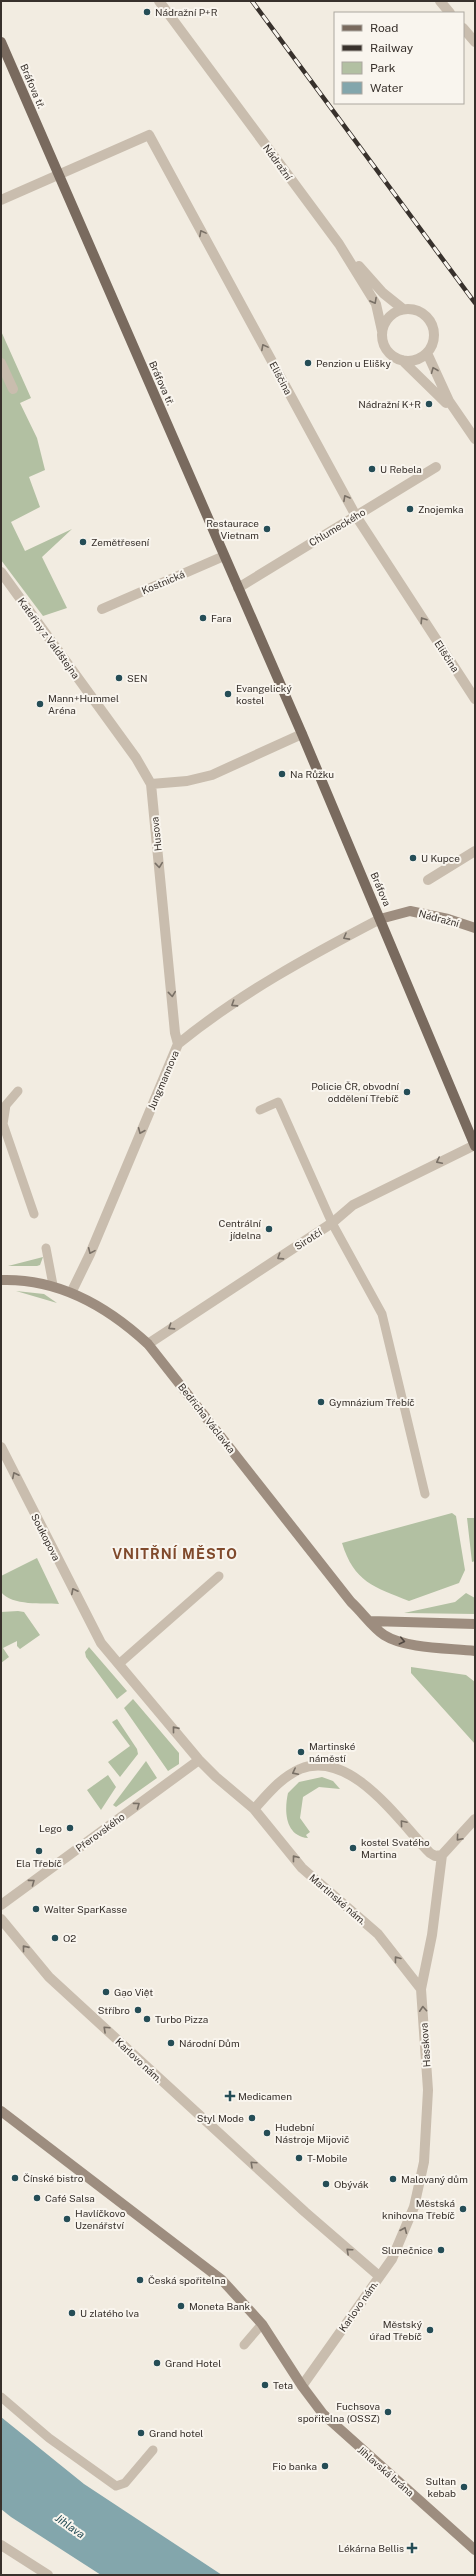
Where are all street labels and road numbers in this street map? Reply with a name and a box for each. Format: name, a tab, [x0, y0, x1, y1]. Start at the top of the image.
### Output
street label: Bráfova tř.	[18, 62, 48, 110]
street label: Nádražní	[261, 142, 295, 183]
street label: Bráfova tř.	[147, 359, 177, 407]
street label: Eliščina	[267, 359, 295, 397]
street label: Chlumeckého	[307, 505, 368, 549]
street label: Kostnická	[140, 568, 186, 596]
street label: Kateřiny z Valdštejna	[16, 595, 82, 681]
street label: Eliščina	[432, 638, 462, 674]
street label: Husova	[148, 816, 164, 852]
street label: Bráfova	[368, 870, 394, 908]
street label: Nádražní	[417, 907, 461, 929]
street label: Jungmannova	[145, 1048, 181, 1112]
street label: Sirotčí	[292, 1225, 324, 1252]
street label: Bedřicha Václavka	[176, 1381, 238, 1455]
street label: Soukopova	[29, 1511, 63, 1563]
street label: Přerovského	[73, 1810, 127, 1854]
street label: Martinské nám.	[307, 1871, 369, 1927]
street label: Hasskova	[417, 2022, 433, 2068]
street label: Karlovo nám.	[113, 2035, 165, 2085]
street label: Karlovo nám.	[336, 2278, 380, 2334]
street label: Jihlavská brána	[355, 2443, 417, 2499]

